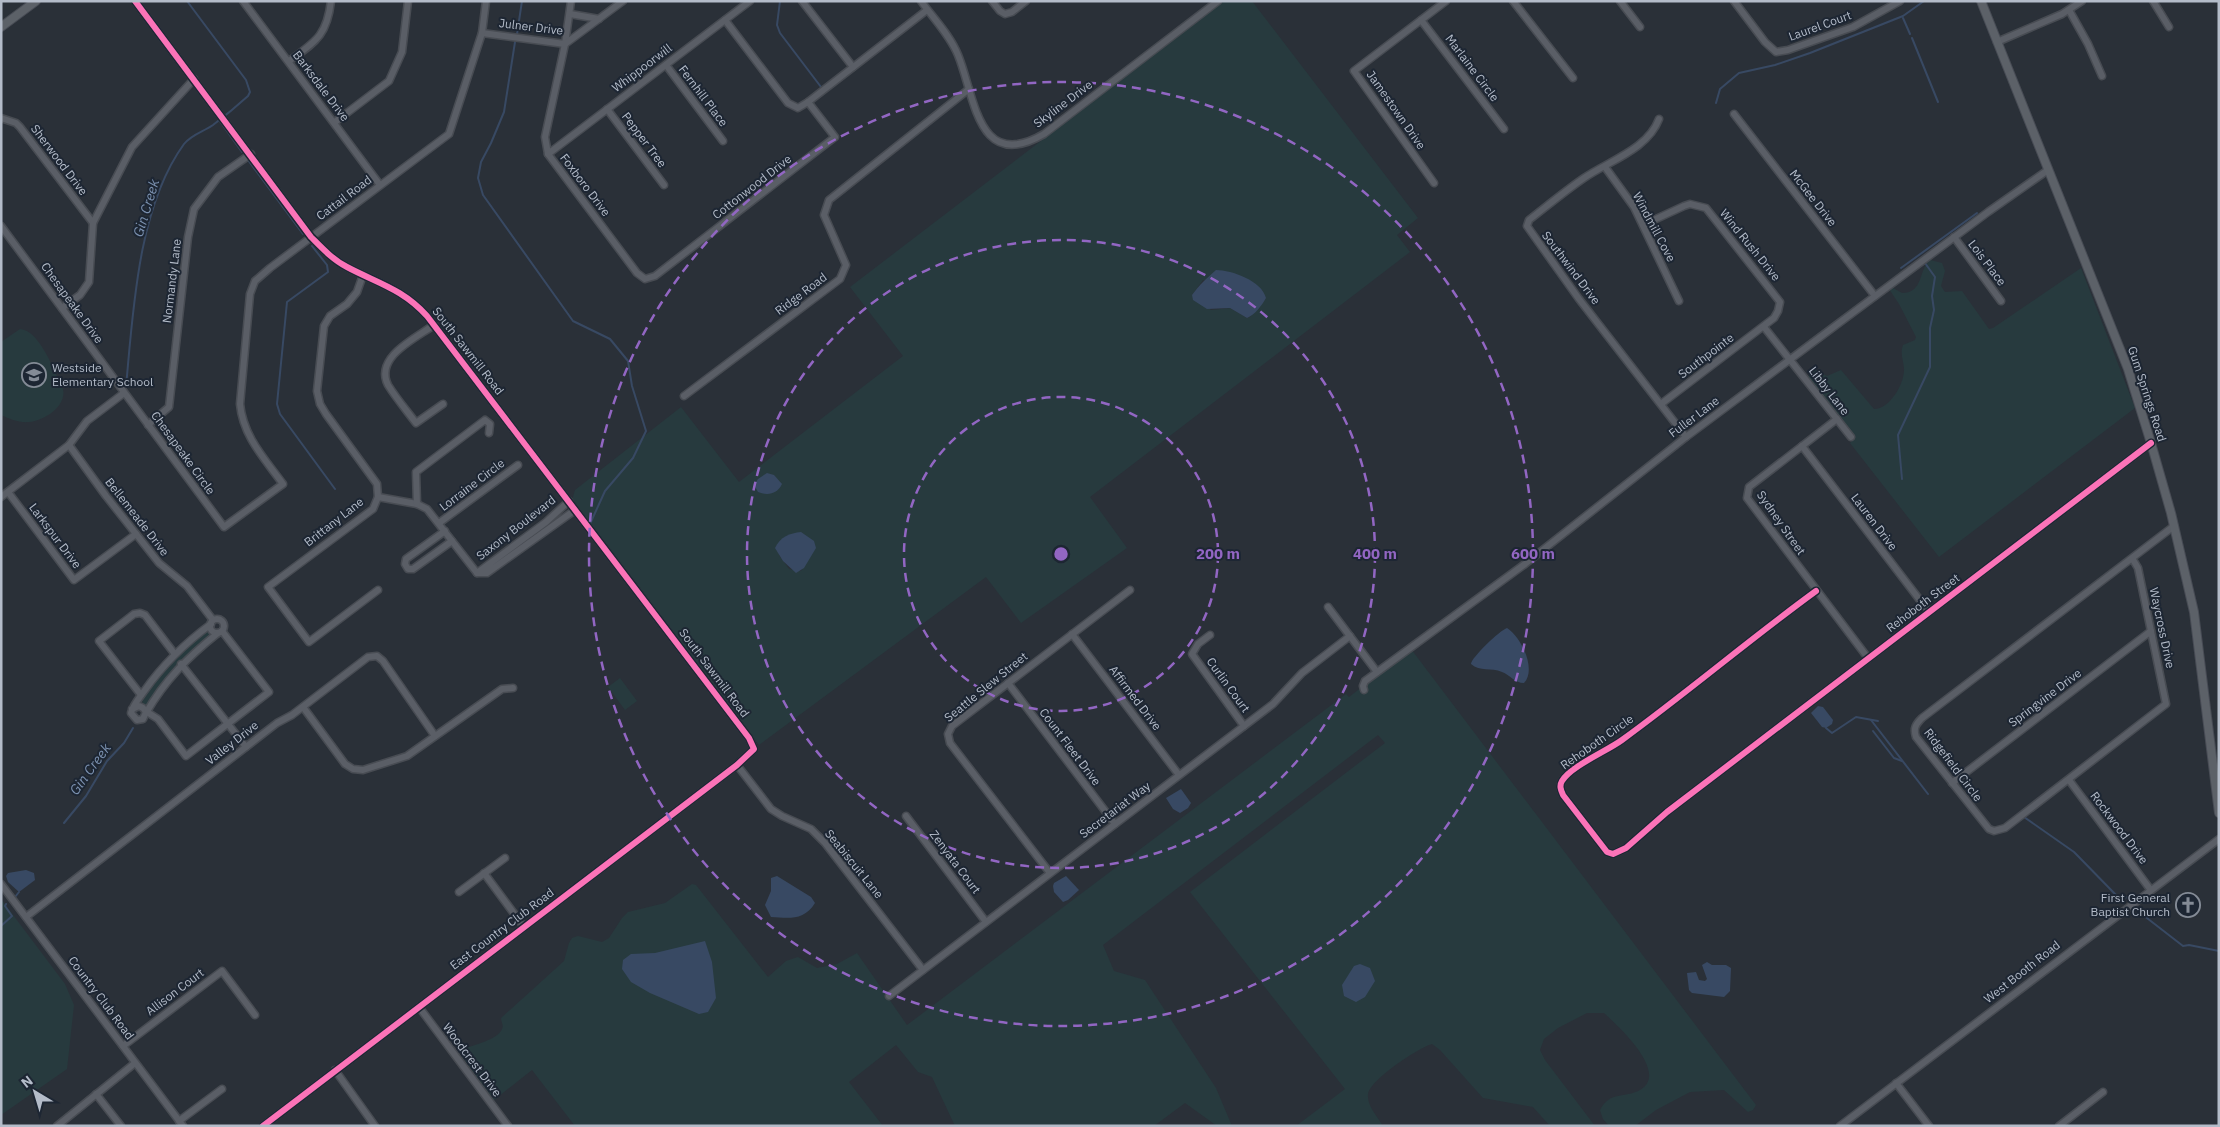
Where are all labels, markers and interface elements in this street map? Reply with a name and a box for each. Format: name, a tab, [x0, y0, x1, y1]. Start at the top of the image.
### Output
street label: Laurel Court	[1786, 7, 1853, 44]
street label: Julner Drive	[498, 15, 564, 38]
street label: Marlaine Circle	[1442, 31, 1503, 105]
street label: Whippoorwill	[609, 40, 675, 95]
street label: Barksdale Drive	[290, 47, 353, 124]
street label: Fernhill Place	[675, 62, 732, 130]
street label: Jamestown Drive	[1364, 67, 1429, 152]
street label: Skyline Drive	[1030, 76, 1095, 131]
street label: Pepper Tree	[619, 109, 670, 171]
street label: Sherwood Drive	[28, 121, 91, 199]
street label: Foxboro Drive	[557, 150, 614, 219]
street label: Cottonwood Drive	[709, 151, 795, 222]
street label: McGee Drive	[1787, 166, 1840, 229]
street label: Cattail Road	[313, 172, 374, 223]
water label: Gin Creek	[129, 176, 163, 239]
street label: Windmill Cove	[1630, 189, 1679, 265]
street label: Wind Rush Drive	[1717, 206, 1784, 284]
street label: Southwind Drive	[1539, 228, 1604, 308]
street label: Normandy Lane	[159, 237, 184, 324]
street label: Lois Place	[1965, 237, 2010, 289]
street label: Chesapeake Drive	[38, 259, 107, 346]
street label: Ridge Road	[772, 269, 830, 318]
street label: South Sawmill Road	[429, 304, 507, 398]
street label: Southpointe	[1675, 330, 1737, 381]
street label: Gum Springs Road	[2125, 344, 2170, 443]
place label: Westside Elementary School	[52, 360, 153, 389]
school or university icon: Westside Elementary School	[21, 362, 47, 388]
street label: Libby Lane	[1806, 363, 1853, 418]
street label: Fuller Lane	[1665, 393, 1722, 440]
street label: Chesapeake Circle	[148, 408, 219, 498]
street label: Lorraine Circle	[436, 455, 508, 514]
street label: Bellemeade Drive	[102, 475, 173, 559]
street label: Sydney Street	[1754, 488, 1809, 558]
street label: Lauren Drive	[1848, 490, 1901, 554]
street label: Saxony Boulevard	[473, 492, 558, 563]
street label: Brittany Lane	[301, 493, 367, 549]
street label: Larkspur Drive	[26, 500, 85, 572]
text: 200 m	[1196, 544, 1240, 563]
text: 400 m	[1353, 544, 1397, 563]
text: 600 m	[1511, 544, 1555, 563]
centre of rings	[1052, 545, 1070, 563]
street label: Rehoboth Street	[1883, 570, 1962, 635]
street label: Waycross Drive	[2147, 586, 2178, 670]
street label: South Sawmill Road	[676, 625, 753, 720]
street label: Seattle Slew Street	[941, 648, 1030, 725]
street label: Curlin Court	[1203, 654, 1253, 715]
street label: Affirmed Drive	[1106, 662, 1165, 733]
street label: Springvine Drive	[2005, 665, 2084, 730]
street label: Count Fleet Drive	[1036, 705, 1105, 789]
street label: Rehoboth Circle	[1557, 711, 1637, 772]
street label: Valley Drive	[202, 717, 261, 768]
street label: Ridgefield Circle	[1921, 725, 1986, 805]
water label: Gin Creek	[65, 739, 115, 798]
street label: Secretariat Way	[1076, 778, 1153, 841]
street label: Rockwood Drive	[2087, 789, 2152, 867]
street label: Seabiscuit Lane	[822, 826, 887, 902]
street label: Zenyata Court	[927, 827, 984, 896]
street label: East Country Club Road	[447, 885, 557, 973]
place label: First General Baptist Church	[2091, 890, 2170, 919]
church icon: First General Baptist Church	[2175, 892, 2201, 918]
street label: West Booth Road	[1981, 937, 2063, 1006]
street label: Country Club Road	[65, 953, 138, 1042]
street label: Allison Court	[143, 965, 207, 1018]
street label: Woodcrest Drive	[440, 1020, 505, 1100]
north arrow	[10, 1067, 60, 1117]
text: N	[17, 1072, 37, 1092]

